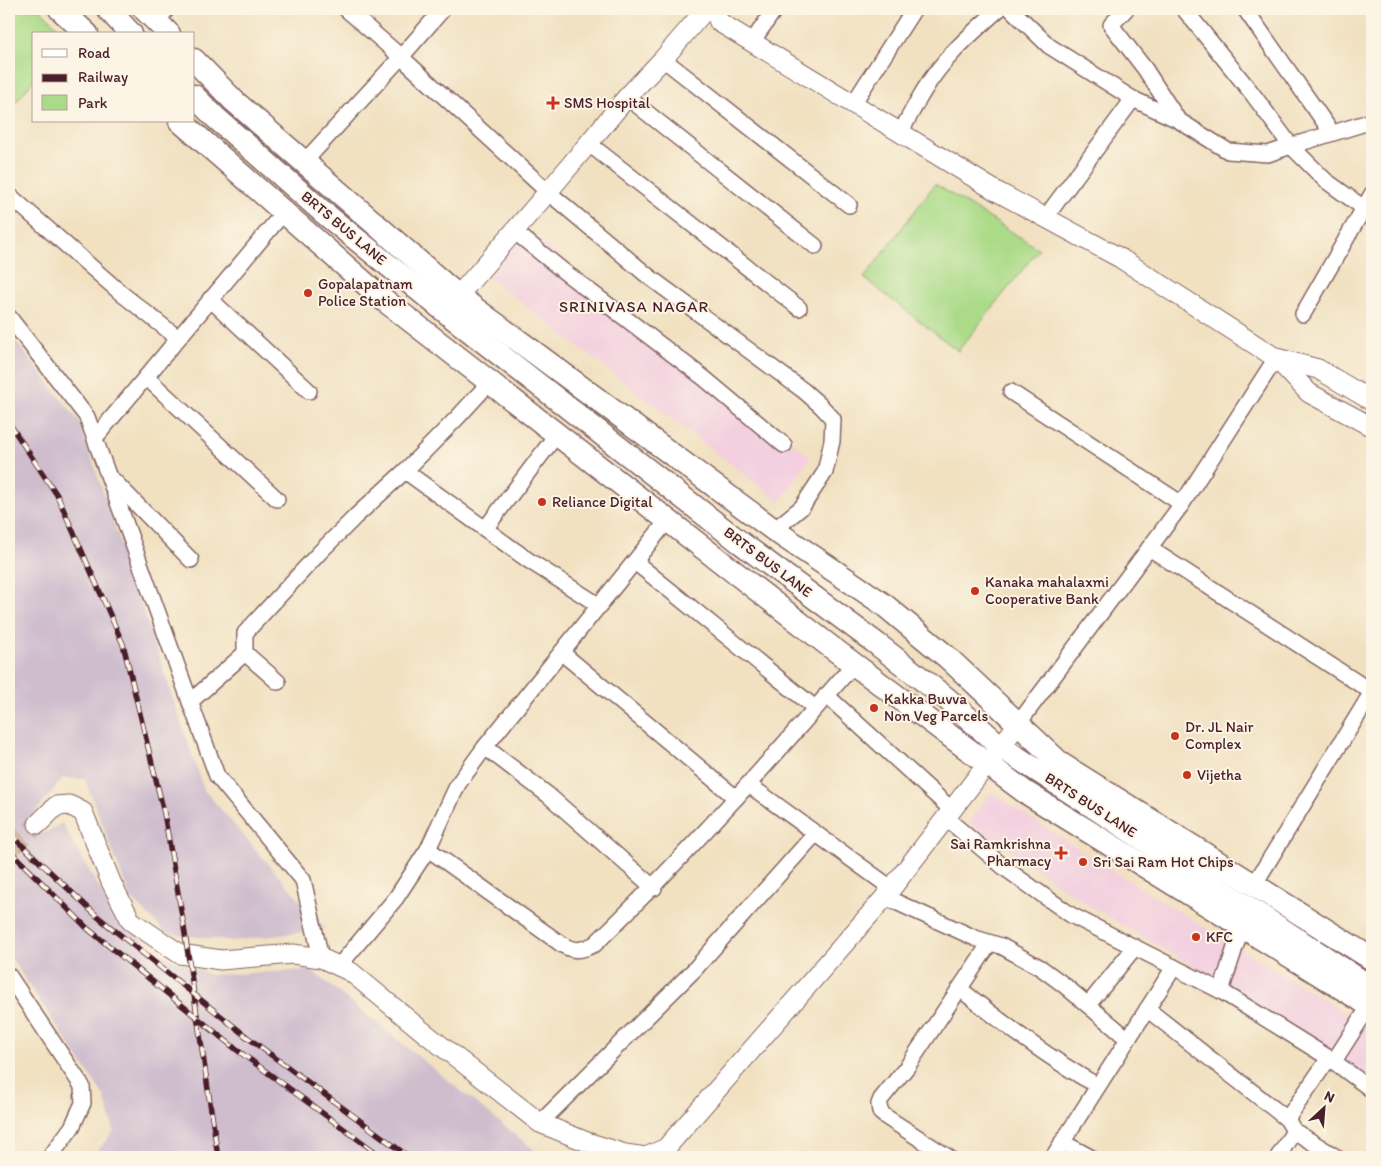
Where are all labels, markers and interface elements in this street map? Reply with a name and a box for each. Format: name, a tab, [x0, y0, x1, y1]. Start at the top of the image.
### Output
legend	[32, 32, 195, 122]
text: Road	[78, 44, 111, 62]
text: Railway	[78, 68, 128, 86]
text: Park	[78, 94, 108, 112]
place label: SMS Hospital	[564, 94, 651, 112]
marker: SMS Hospital	[546, 96, 560, 110]
street label: BRTS BUS LANE	[298, 187, 390, 269]
place label: Gopalapatnam Police Station	[318, 275, 413, 310]
marker: Gopalapatnam Police Station	[302, 287, 314, 299]
district label: SRINIVASA NAGAR	[559, 297, 709, 316]
place label: Reliance Digital	[552, 493, 653, 511]
marker: Reliance Digital	[536, 496, 548, 508]
street label: BRTS BUS LANE	[720, 523, 816, 601]
place label: Kanaka mahalaxmi Cooperative Bank	[985, 573, 1109, 608]
marker: Kanaka mahalaxmi Cooperative Bank	[969, 585, 981, 597]
place label: Kakka Buvva Non Veg Parcels	[884, 690, 989, 725]
marker: Kakka Buvva Non Veg Parcels	[868, 702, 880, 714]
place label: Dr. JL Nair Complex	[1185, 718, 1254, 753]
marker: Dr. JL Nair Complex	[1169, 730, 1181, 742]
place label: Vijetha	[1197, 766, 1242, 784]
street label: BRTS BUS LANE	[1042, 769, 1140, 841]
marker: Vijetha	[1181, 769, 1193, 781]
place label: Sai Ramkrishna Pharmacy	[950, 835, 1052, 870]
marker: Sai Ramkrishna Pharmacy	[1055, 847, 1067, 859]
place label: Sri Sai Ram Hot Chips	[1093, 853, 1234, 871]
marker: Sri Sai Ram Hot Chips	[1077, 856, 1089, 868]
place label: KFC	[1206, 928, 1233, 946]
marker: KFC	[1190, 931, 1202, 943]
north arrow	[1298, 1084, 1348, 1134]
text: N	[1322, 1087, 1337, 1106]

